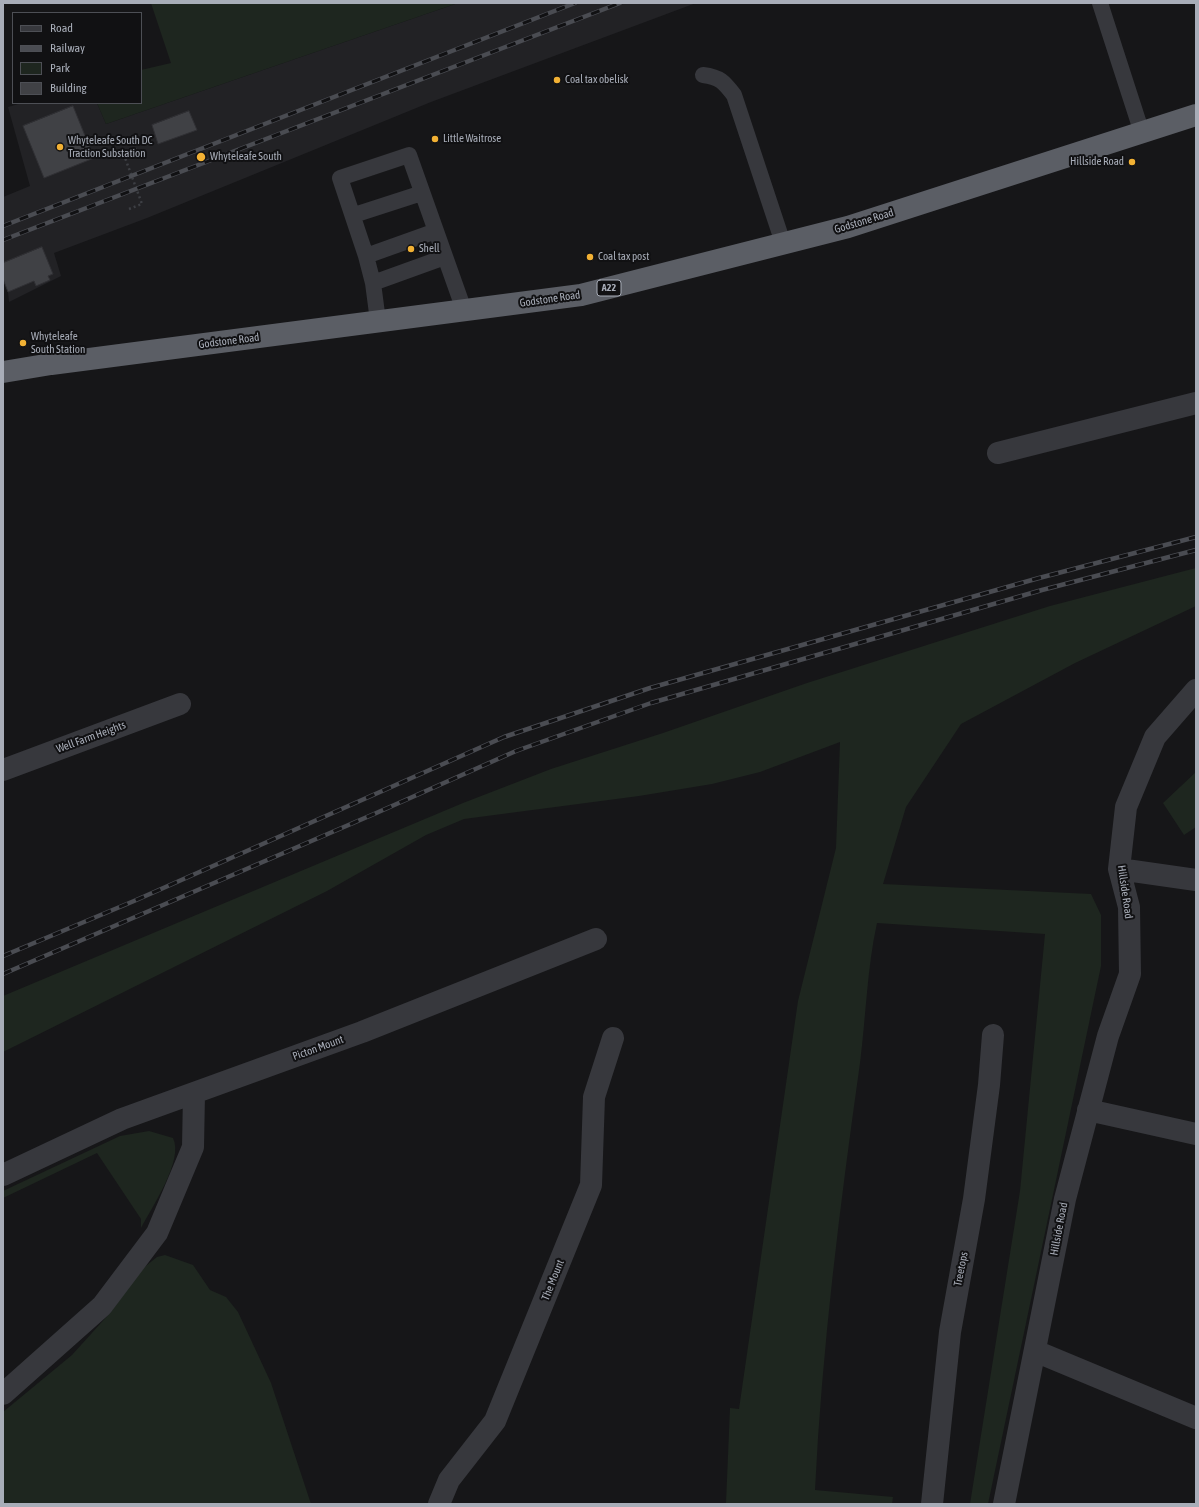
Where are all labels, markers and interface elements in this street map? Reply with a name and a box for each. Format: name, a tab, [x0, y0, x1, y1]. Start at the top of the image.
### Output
legend	[12, 12, 142, 104]
text: Road	[50, 21, 73, 35]
text: Railway	[50, 41, 85, 55]
text: Park	[50, 61, 70, 75]
place label: Coal tax obelisk	[565, 73, 628, 87]
marker: Coal tax obelisk	[552, 75, 562, 85]
text: Building	[50, 81, 87, 95]
place label: Little Waitrose	[443, 132, 501, 146]
place label: Whyteleafe South DC Traction Substation	[68, 134, 153, 160]
marker: Little Waitrose	[430, 134, 440, 144]
marker: Whyteleafe South DC Traction Substation	[55, 142, 65, 152]
place label: Whyteleafe South	[210, 150, 282, 164]
marker: Whyteleafe South	[195, 151, 207, 163]
place label: Hillside Road	[1070, 155, 1124, 169]
marker: Hillside Road	[1127, 157, 1137, 167]
street label: Godstone Road	[833, 206, 895, 236]
place label: Shell	[419, 242, 440, 256]
marker: Shell	[406, 244, 416, 254]
place label: Coal tax post	[598, 250, 649, 264]
marker: Coal tax post	[585, 252, 595, 262]
road number: A22	[597, 280, 621, 296]
street label: Godstone Road	[519, 288, 581, 310]
place label: Whyteleafe South Station	[31, 330, 85, 356]
street label: Godstone Road	[198, 331, 260, 351]
marker: Whyteleafe South Station	[18, 338, 28, 348]
street label: Well Farm Heights	[54, 718, 128, 756]
street label: Hillside Road	[1115, 864, 1135, 920]
street label: Picton Mount	[291, 1033, 345, 1063]
street label: Hillside Road	[1047, 1201, 1071, 1257]
street label: Treetops	[951, 1251, 971, 1287]
street label: The Mount	[539, 1258, 567, 1302]

